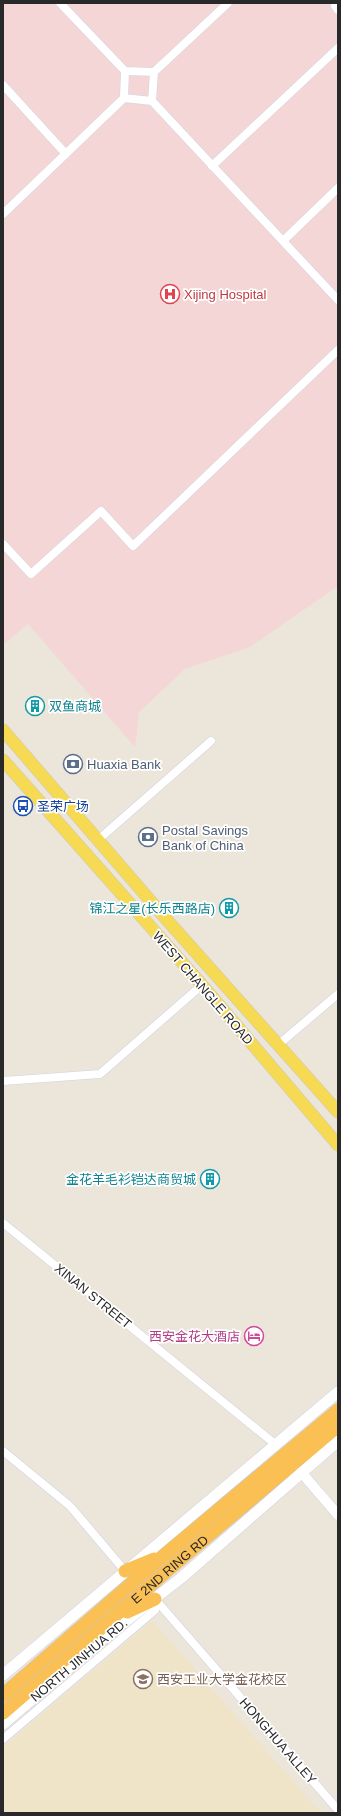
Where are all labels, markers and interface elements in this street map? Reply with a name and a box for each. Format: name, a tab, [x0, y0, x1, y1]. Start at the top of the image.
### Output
hospital icon: Xijing Hospital	[159, 283, 181, 305]
place label: Xijing Hospital	[184, 287, 266, 302]
building icon: 双鱼商城	[24, 695, 46, 717]
place label: 双鱼商城	[49, 699, 101, 714]
bank icon: Huaxia Bank	[62, 753, 84, 775]
place label: Huaxia Bank	[87, 757, 161, 772]
bus stop icon: 圣荣广场	[12, 795, 34, 817]
place label: 圣荣广场	[37, 799, 89, 814]
place label: Postal Savings Bank of China	[162, 823, 248, 853]
bank icon: Postal Savings Bank of China	[137, 826, 159, 848]
building icon: 锦江之星(长乐西路店)	[218, 897, 240, 919]
place label: 锦江之星(长乐西路店)	[89, 901, 215, 916]
street label: WEST CHANGLE ROAD	[150, 928, 256, 1048]
building icon: 金花羊毛衫铠达商贸城	[199, 1168, 221, 1190]
place label: 金花羊毛衫铠达商贸城	[66, 1172, 196, 1187]
street label: XINAN STREET	[52, 1260, 135, 1332]
hotel icon: 西安金花大酒店	[243, 1325, 265, 1347]
place label: 西安金花大酒店	[149, 1329, 240, 1344]
street label: E 2ND RING RD	[128, 1532, 211, 1606]
street label: NORTH JINHUA RD.	[28, 1615, 130, 1705]
school or university icon: 西安工业大学金花校区	[132, 1668, 154, 1690]
place label: 西安工业大学金花校区	[157, 1672, 287, 1687]
street label: HONGHUA ALLEY	[237, 1695, 320, 1787]

